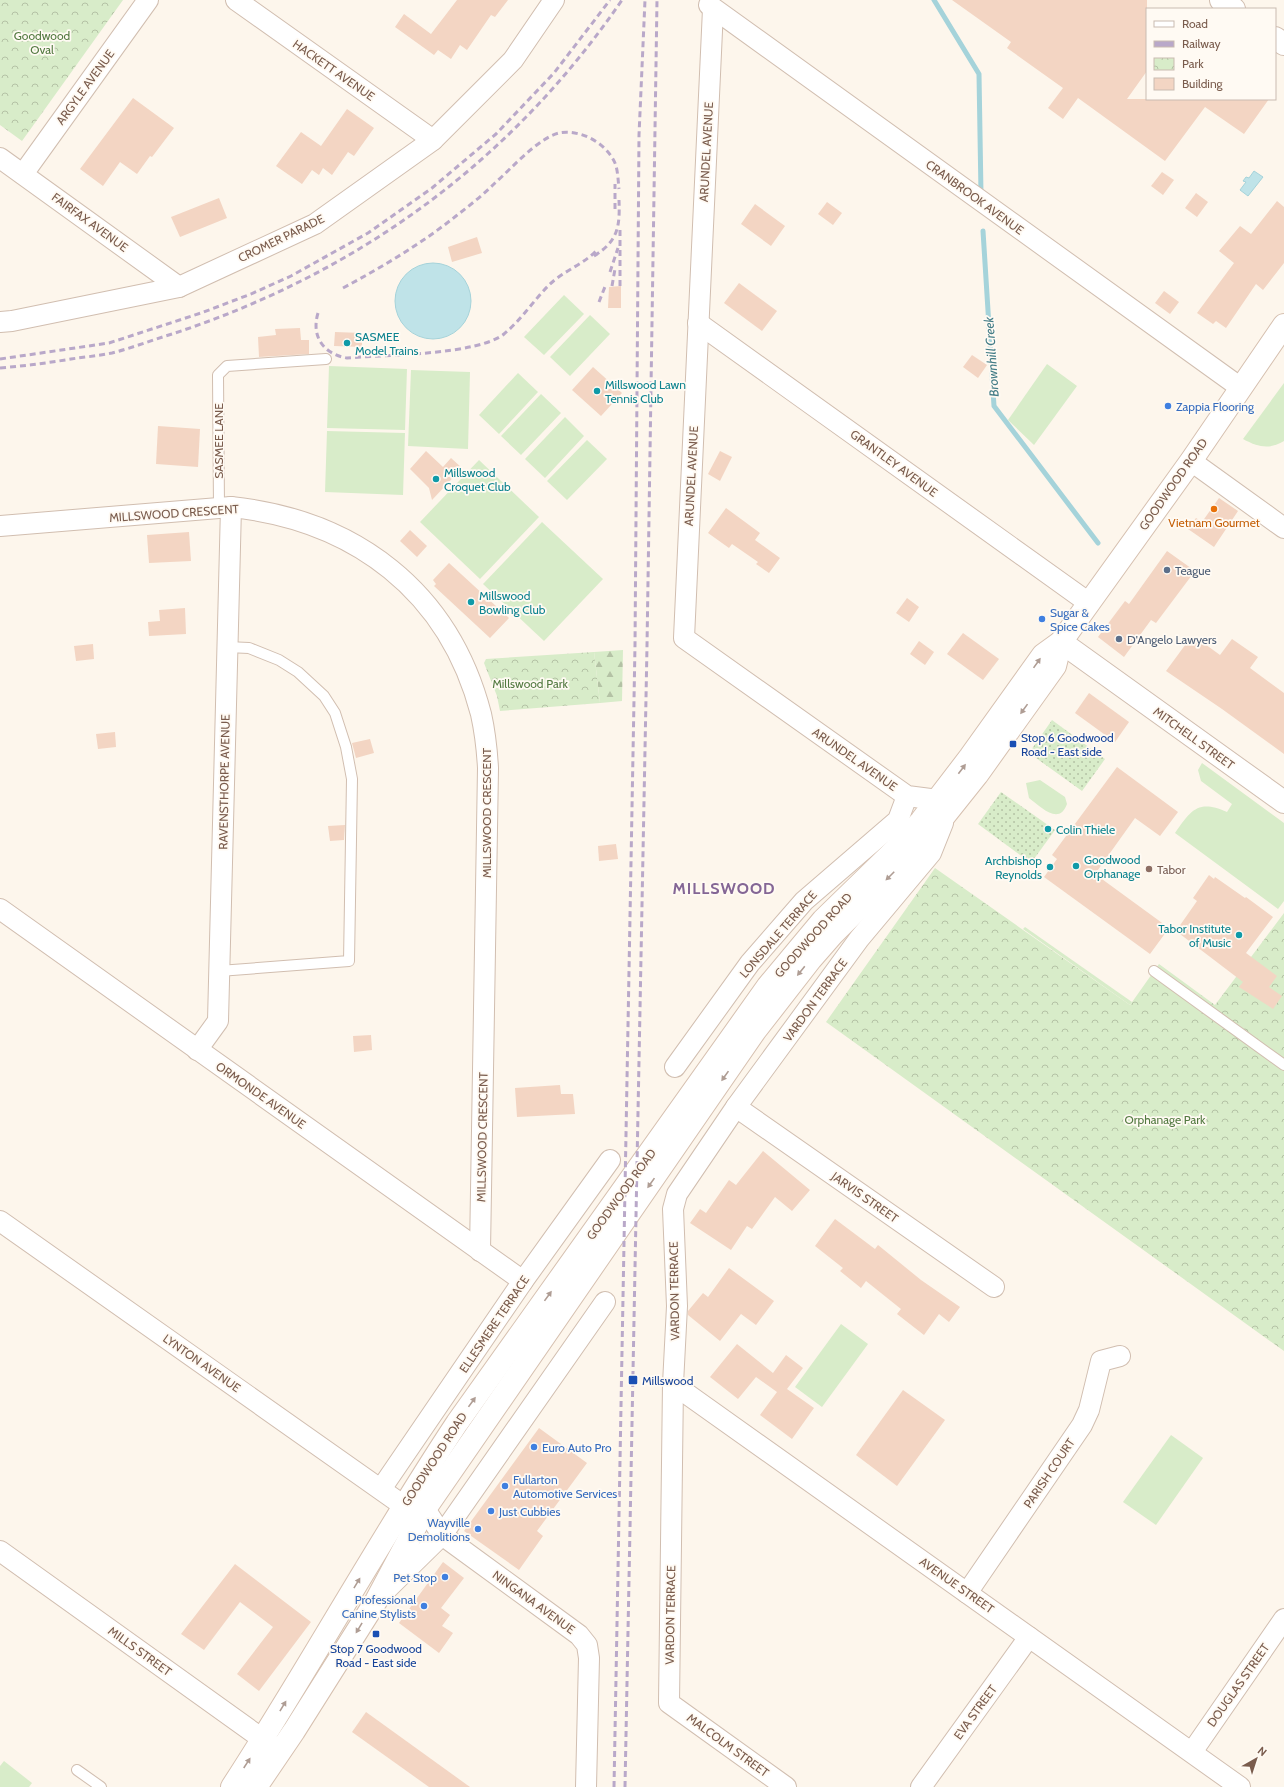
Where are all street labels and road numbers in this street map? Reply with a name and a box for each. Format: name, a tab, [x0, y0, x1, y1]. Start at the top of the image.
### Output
street label: HACKETT AVENUE	[290, 36, 378, 104]
street label: ARGYLE AVENUE	[53, 46, 118, 128]
street label: ARUNDEL AVENUE	[696, 101, 716, 203]
street label: CRANBROOK AVENUE	[923, 156, 1027, 238]
street label: FAIRFAX AVENUE	[49, 189, 131, 255]
street label: CROMER PARADE	[236, 211, 327, 265]
street label: SASMEE LANE	[211, 403, 226, 479]
street label: ARUNDEL AVENUE	[681, 425, 701, 527]
street label: GRANTLEY AVENUE	[847, 426, 941, 500]
street label: GOODWOOD ROAD	[1136, 435, 1211, 533]
street label: MILLSWOOD CRESCENT	[109, 501, 240, 525]
street label: MITCHELL STREET	[1151, 704, 1238, 773]
street label: RAVENSTHORPE AVENUE	[215, 714, 233, 850]
street label: ARUNDEL AVENUE	[810, 724, 901, 794]
street label: MILLSWOOD CRESCENT	[479, 747, 494, 878]
street label: LONSDALE TERRACE	[736, 887, 820, 981]
street label: GOODWOOD ROAD	[771, 889, 855, 980]
street label: VARDON TERRACE	[780, 955, 850, 1045]
street label: ORMONDE AVENUE	[213, 1058, 309, 1132]
street label: MILLSWOOD CRESCENT	[473, 1071, 491, 1202]
street label: GOODWOOD ROAD	[583, 1145, 659, 1242]
street label: JARVIS STREET	[828, 1168, 902, 1226]
street label: VARDON TERRACE	[666, 1241, 682, 1341]
street label: ELLESMERE TERRACE	[456, 1272, 532, 1375]
street label: LYNTON AVENUE	[160, 1331, 244, 1395]
street label: GOODWOOD ROAD	[398, 1409, 470, 1509]
street label: PARISH COURT	[1020, 1435, 1078, 1511]
street label: AVENUE STREET	[917, 1554, 998, 1617]
street label: VARDON TERRACE	[662, 1565, 678, 1665]
street label: NINGANA AVENUE	[490, 1567, 579, 1637]
street label: MILLS STREET	[105, 1623, 175, 1679]
street label: DOUGLAS STREET	[1204, 1640, 1273, 1730]
street label: EVA STREET	[950, 1681, 1000, 1742]
street label: MALCOLM STREET	[684, 1710, 773, 1780]

